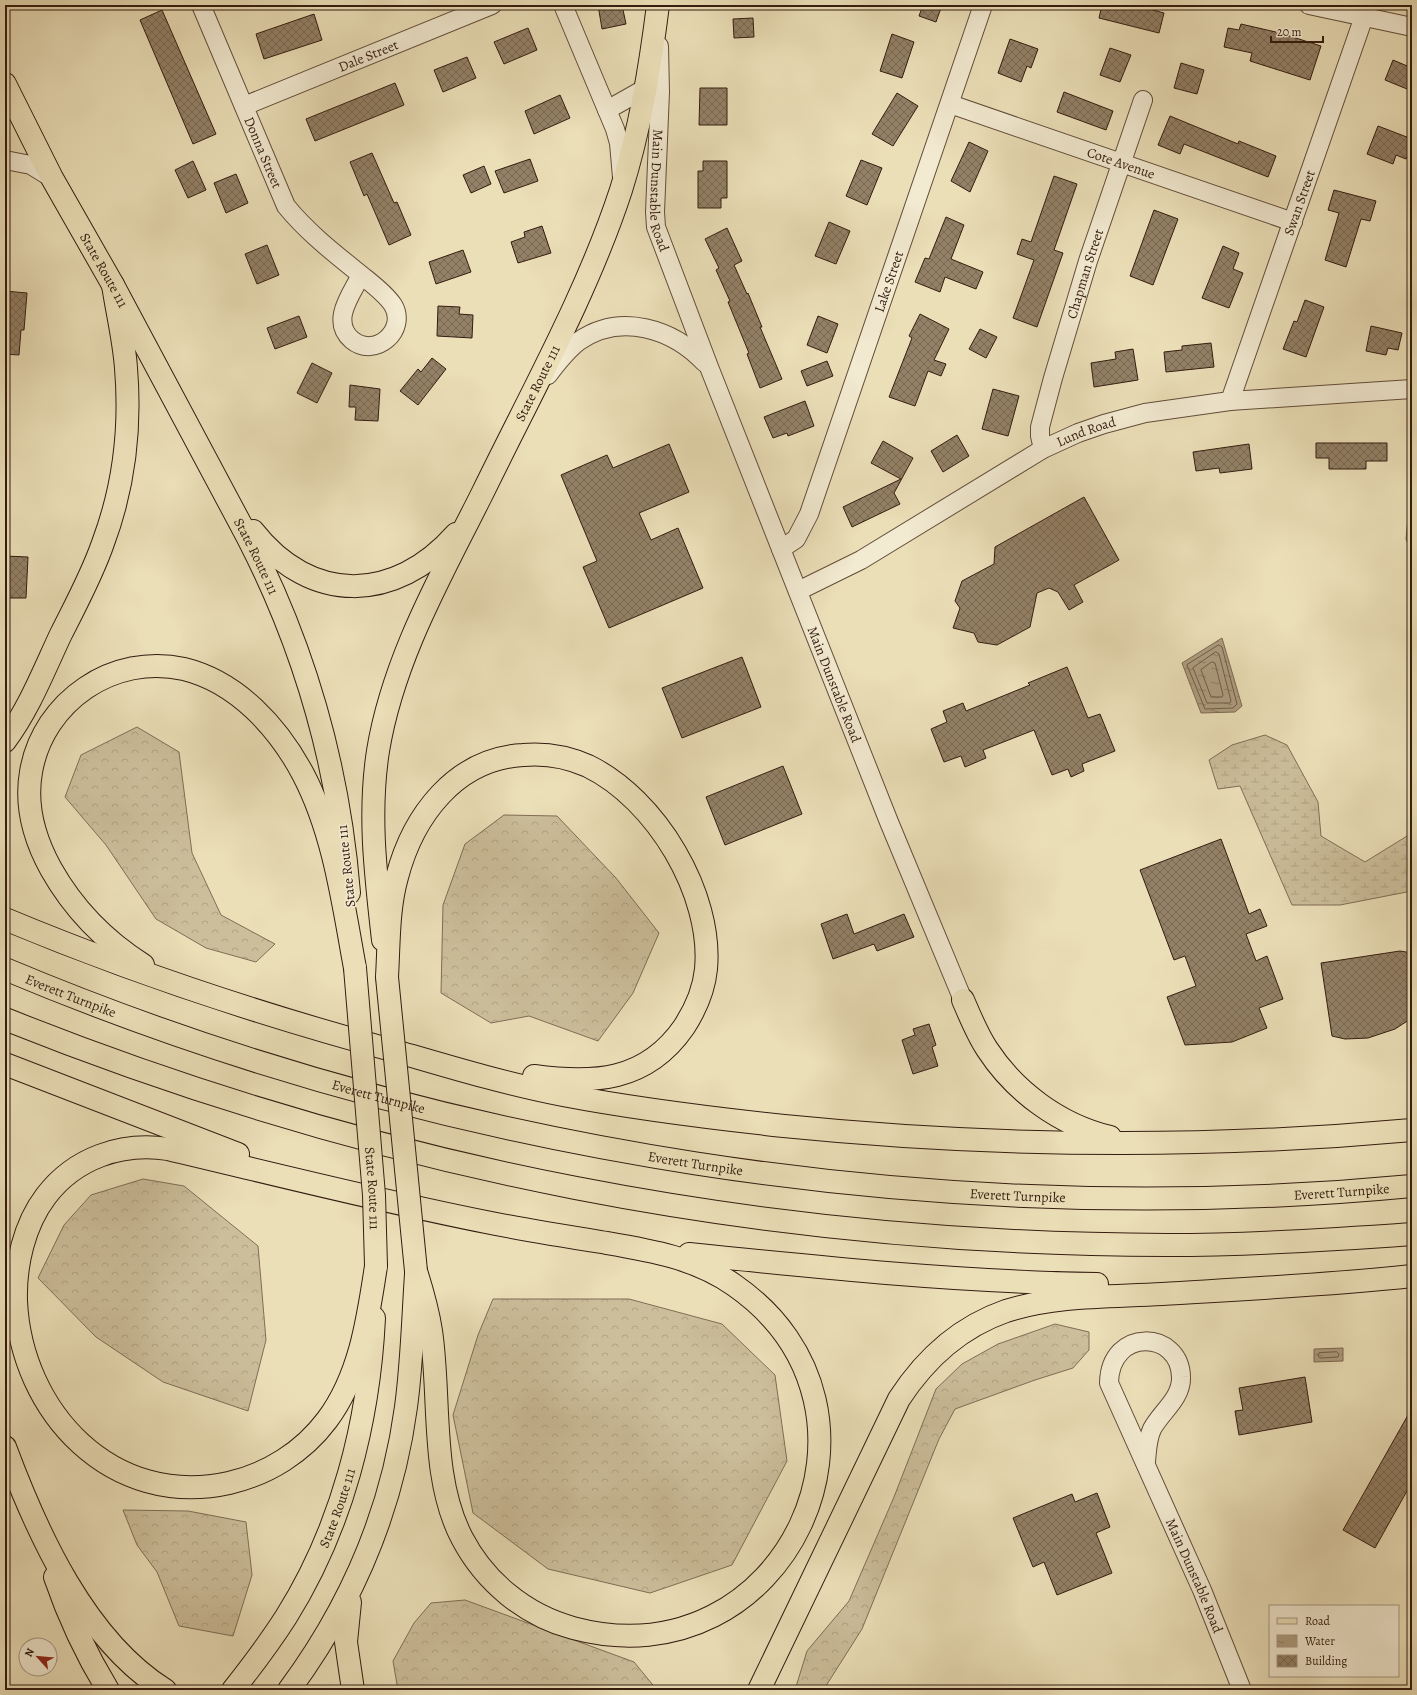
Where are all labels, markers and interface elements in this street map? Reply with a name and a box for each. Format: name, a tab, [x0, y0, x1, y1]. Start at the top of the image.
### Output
scale bar	[1271, 18, 1323, 44]
text: 20 m	[1277, 24, 1301, 40]
street label: Dale Street	[335, 35, 402, 77]
street label: Donna Street	[239, 114, 287, 192]
street label: Main Dunstable Road	[645, 129, 674, 255]
street label: Cote Avenue	[1084, 143, 1158, 184]
street label: Swan Street	[1279, 167, 1320, 238]
street label: Chapman Street	[1062, 226, 1108, 321]
street label: State Route 111	[75, 229, 132, 311]
street label: Lake Street	[870, 248, 908, 315]
street label: State Route 111	[511, 342, 565, 425]
street label: Lund Road	[1054, 412, 1118, 452]
street label: State Route 111	[229, 515, 283, 598]
street label: Main Dunstable Road	[803, 624, 866, 746]
street label: State Route 111	[333, 824, 360, 908]
street label: Everett Turnpike	[22, 970, 119, 1022]
street label: Everett Turnpike	[330, 1075, 427, 1118]
street label: State Route 111	[360, 1146, 384, 1230]
street label: Everett Turnpike	[646, 1147, 744, 1180]
street label: Everett Turnpike	[1293, 1179, 1390, 1205]
street label: Everett Turnpike	[969, 1184, 1066, 1207]
street label: State Route 111	[315, 1466, 360, 1551]
street label: Main Dunstable Road	[1161, 1515, 1227, 1636]
legend	[1269, 1605, 1399, 1677]
text: Road	[1305, 1613, 1331, 1629]
text: Water	[1304, 1633, 1335, 1649]
north arrow	[18, 1637, 58, 1677]
text: N	[21, 1646, 38, 1660]
text: Building	[1305, 1653, 1347, 1669]

